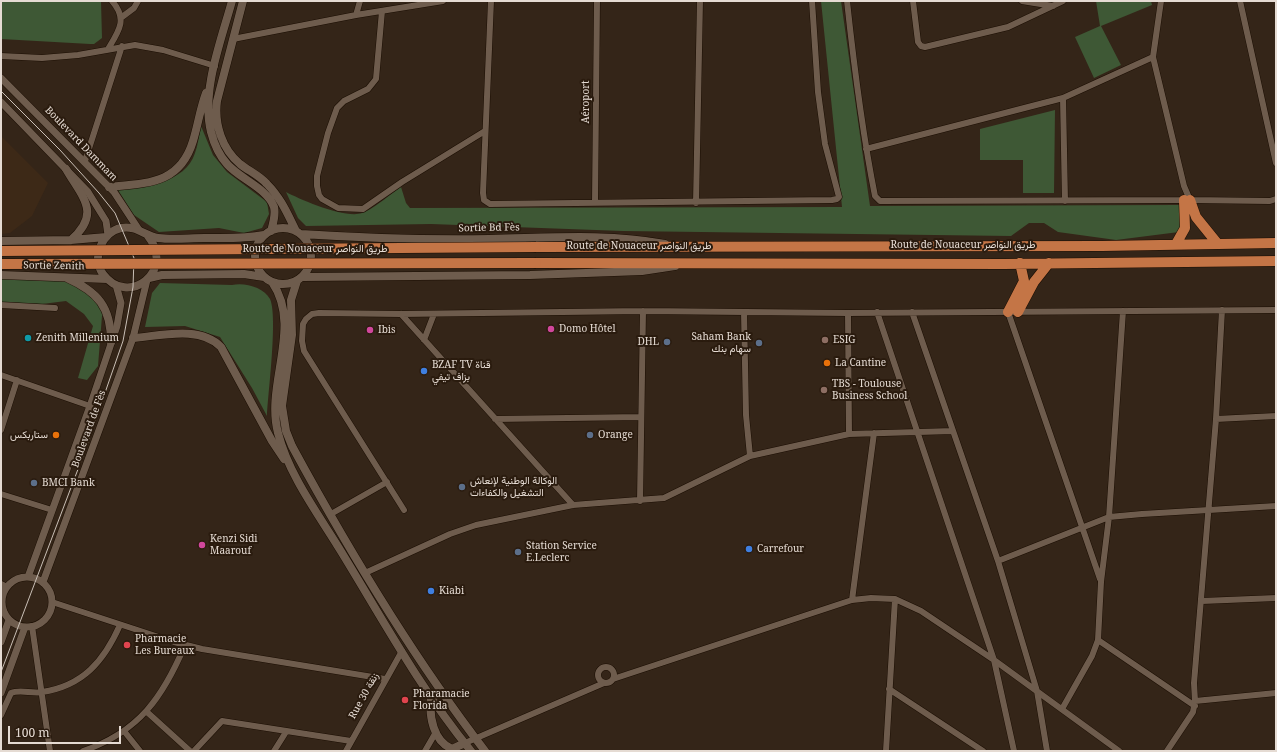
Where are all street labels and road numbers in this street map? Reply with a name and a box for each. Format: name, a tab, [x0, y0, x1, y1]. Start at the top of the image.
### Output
street label: Aéroport	[580, 81, 592, 123]
street label: Boulevard Dammam	[42, 104, 120, 184]
street label: Sortie Bd Fès	[458, 221, 520, 235]
street label: Route de Nouaceur طريق النواصر	[891, 239, 1035, 251]
street label: Route de Nouaceur طريق النواصر	[567, 240, 711, 252]
street label: Route de Nouaceur طريق النواصر	[243, 243, 387, 255]
street label: Sortie Zenith	[23, 259, 85, 273]
street label: Boulevard de Fès	[69, 389, 109, 469]
street label: Rue 30 زنقة	[347, 671, 381, 721]

